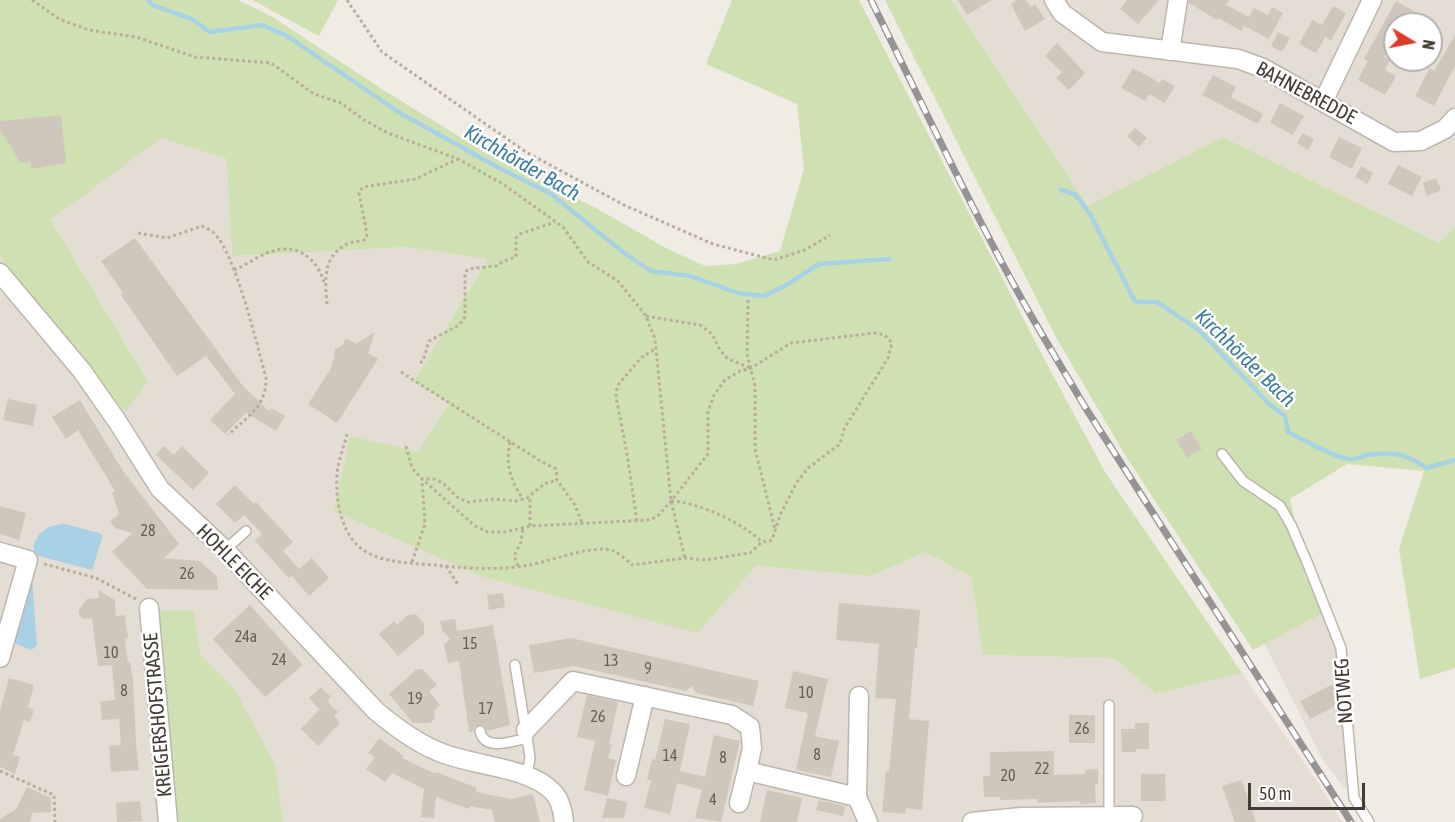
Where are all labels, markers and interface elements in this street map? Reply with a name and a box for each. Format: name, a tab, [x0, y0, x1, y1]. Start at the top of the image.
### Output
north arrow	[1383, 12, 1443, 72]
text: N	[1419, 39, 1438, 51]
street label: BAHNEBREDDE	[1252, 57, 1360, 129]
water label: Kirchhörder Bach	[460, 120, 584, 206]
water label: Kirchhörder Bach	[1190, 304, 1300, 412]
street label: HOHLE EICHE	[191, 519, 277, 605]
house number: 28	[140, 521, 156, 541]
house number: 26	[179, 564, 195, 584]
house number: 24a	[235, 627, 257, 647]
street label: KREIGERSHOFSTRASSE	[139, 632, 177, 798]
house number: 15	[462, 634, 478, 654]
house number: 10	[103, 643, 119, 663]
house number: 24	[271, 650, 287, 670]
house number: 13	[603, 651, 619, 671]
street label: NOTWEG	[1330, 658, 1358, 724]
house number: 9	[644, 659, 652, 679]
house number: 8	[120, 681, 128, 701]
house number: 10	[798, 683, 814, 703]
house number: 19	[407, 689, 423, 709]
house number: 17	[478, 699, 494, 719]
house number: 26	[590, 707, 606, 727]
house number: 26	[1074, 719, 1090, 739]
house number: 8	[813, 745, 821, 765]
house number: 14	[662, 746, 678, 766]
house number: 8	[719, 748, 727, 768]
house number: 22	[1034, 759, 1050, 779]
house number: 20	[1000, 766, 1016, 786]
scale bar	[1251, 771, 1368, 809]
text: 50 m	[1259, 783, 1291, 804]
house number: 4	[709, 790, 717, 810]

